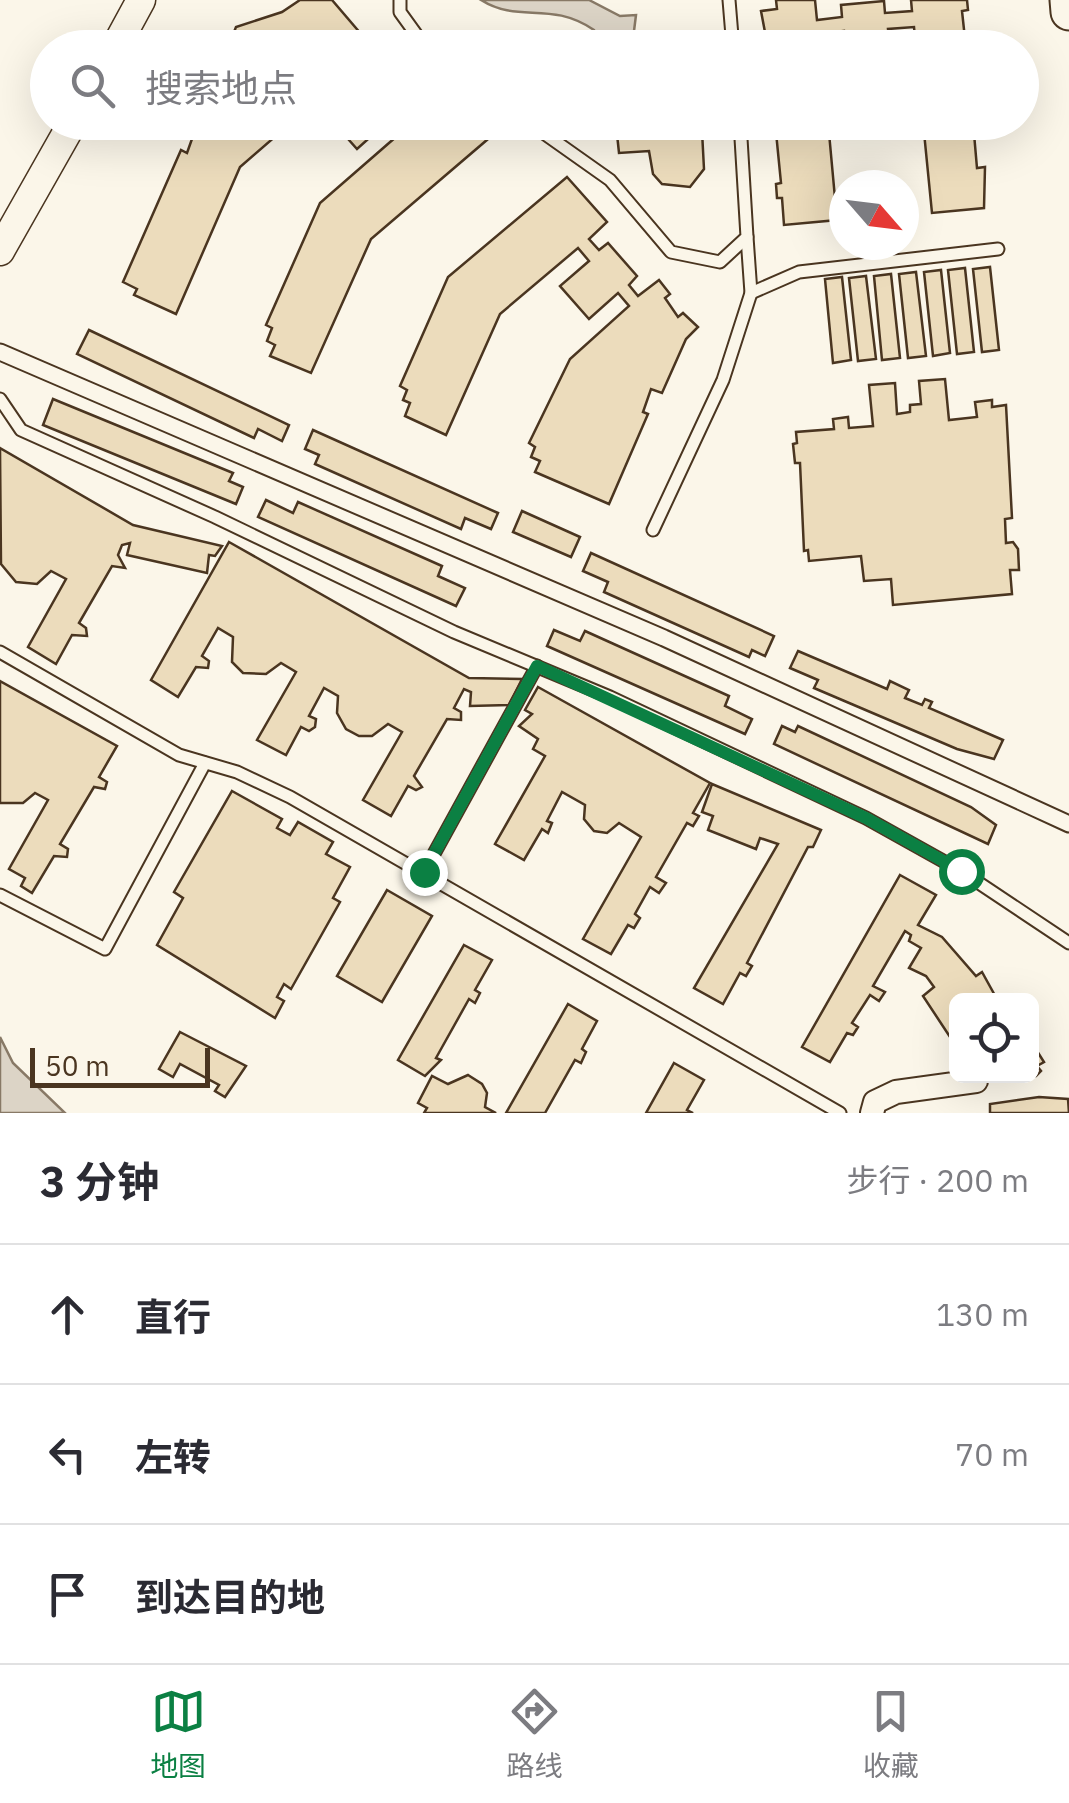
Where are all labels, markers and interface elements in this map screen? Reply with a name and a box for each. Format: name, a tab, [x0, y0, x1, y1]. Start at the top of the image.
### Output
search box	[30, 30, 1039, 140]
icon: search	[65, 58, 120, 113]
text: 搜索地点	[145, 63, 297, 112]
north arrow	[829, 170, 919, 260]
route start	[939, 849, 985, 895]
route end	[402, 850, 448, 896]
map controls	[949, 993, 1039, 1083]
button: locate	[949, 993, 1039, 1083]
scale bar	[30, 1043, 210, 1088]
text: 50 m	[45, 1047, 110, 1084]
text: 3 分钟	[40, 1154, 159, 1209]
text: 步行 · 200 m	[846, 1159, 1029, 1201]
icon: ahead	[40, 1287, 95, 1342]
text: 直行	[135, 1292, 211, 1341]
text: 130 m	[936, 1293, 1029, 1335]
icon: left	[40, 1427, 95, 1482]
text: 左转	[135, 1432, 211, 1481]
text: 70 m	[955, 1433, 1029, 1475]
icon: arrive	[40, 1567, 95, 1622]
text: 到达目的地	[135, 1572, 325, 1621]
tab: 地图	[150, 1684, 206, 1784]
tab: 路线	[506, 1684, 563, 1784]
tab: 收藏	[863, 1684, 919, 1784]

